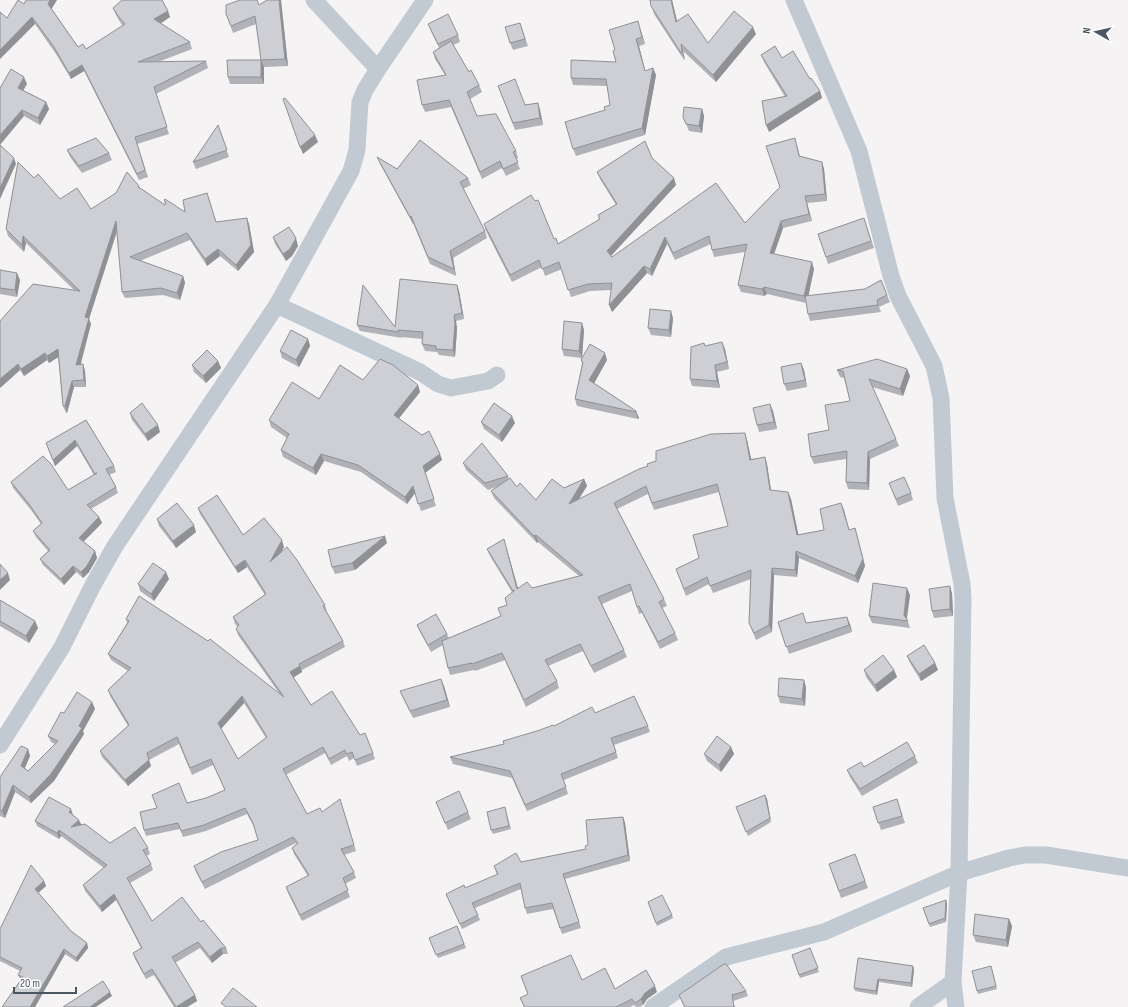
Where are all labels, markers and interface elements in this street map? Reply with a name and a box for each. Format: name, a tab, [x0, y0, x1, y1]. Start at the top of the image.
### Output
north arrow	[1076, 12, 1116, 52]
text: N	[1080, 27, 1093, 34]
scale bar	[14, 969, 76, 995]
text: 20 m	[20, 976, 40, 991]

